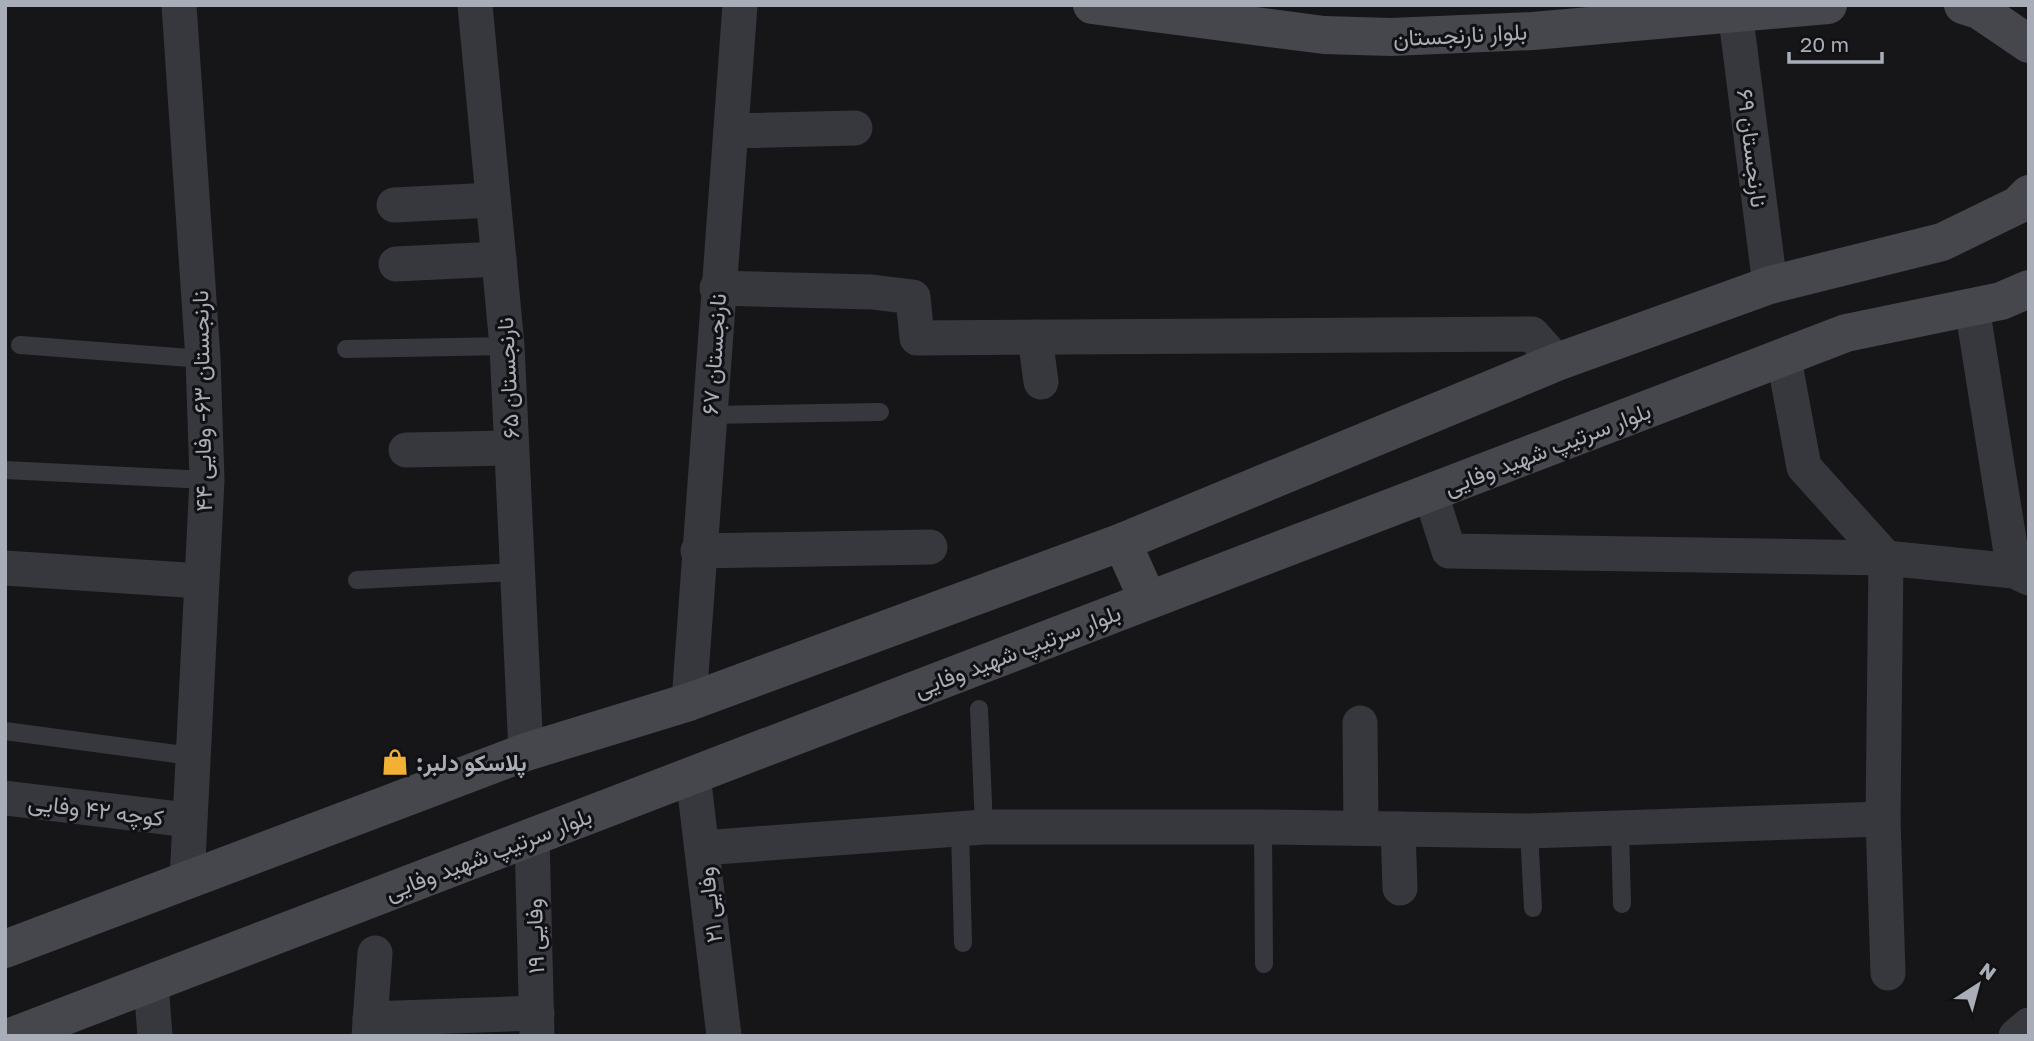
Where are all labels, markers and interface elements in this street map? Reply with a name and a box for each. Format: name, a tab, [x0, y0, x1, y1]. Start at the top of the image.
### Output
street label: بلوار نارنجستان	[1392, 17, 1528, 53]
scale bar	[1789, 21, 1882, 65]
text: 20 m	[1800, 31, 1849, 57]
street label: نارنجستان ۶۹	[1730, 87, 1774, 209]
street label: نارنجستان ۶۳- وفایی ۴۴	[185, 290, 219, 512]
street label: نارنجستان ۶۷	[695, 292, 733, 416]
street label: نارنجستان ۶۵	[490, 317, 526, 439]
street label: بلوار سرتیپ شهید وفایی	[1440, 396, 1655, 503]
street label: بلوار سرتیپ شهید وفایی	[910, 598, 1125, 705]
shop icon: :پلاسکو دلبر	[380, 747, 410, 777]
place label: :پلاسکو دلبر	[416, 748, 527, 779]
street label: کوچه ۴۲ وفایی	[26, 787, 165, 834]
street label: بلوار سرتیپ شهید وفایی	[381, 801, 596, 908]
street label: وفایی ۲۱	[690, 865, 729, 945]
street label: وفایی ۱۹	[519, 898, 550, 974]
north arrow	[1943, 950, 2013, 1020]
text: N	[1976, 957, 2001, 984]

